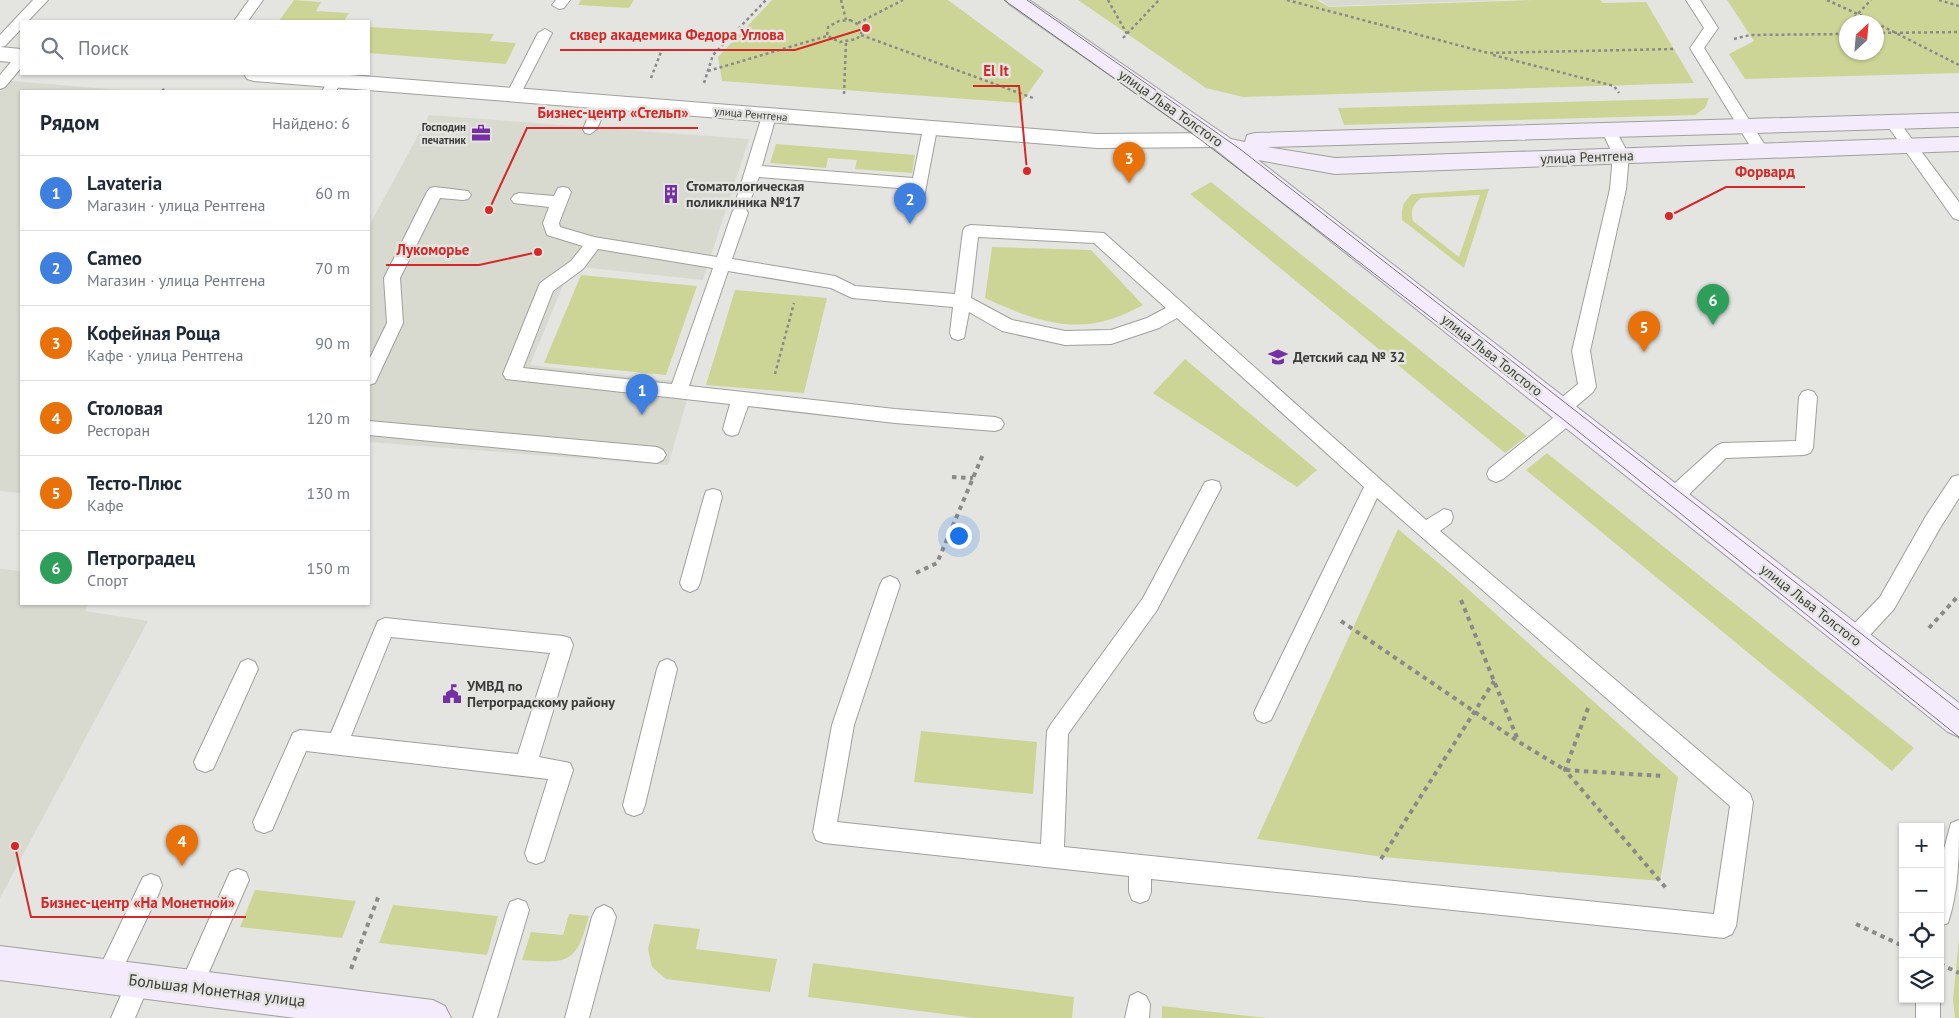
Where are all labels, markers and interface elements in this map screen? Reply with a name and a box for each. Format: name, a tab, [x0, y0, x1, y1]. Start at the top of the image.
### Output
north arrow	[1839, 15, 1884, 60]
search box	[20, 20, 370, 75]
callout: сквер академика Федора Углова	[560, 20, 795, 50]
text: сквер академика Федора Углова	[570, 25, 784, 44]
icon: search	[38, 34, 66, 62]
text: Поиск	[78, 36, 129, 60]
callout: El It	[973, 56, 1019, 86]
text: El It	[983, 61, 1010, 80]
street label: улица Льва Толстого	[1115, 65, 1227, 151]
callout: Бизнес-центр «Стельп»	[527, 98, 698, 128]
text: Бизнес-центр «Стельп»	[537, 103, 689, 122]
street label: улица Рентгена	[714, 104, 788, 124]
text: Рядом	[40, 109, 99, 136]
text: Найдено: 6	[272, 113, 350, 133]
place label: Господин печатник	[422, 120, 467, 147]
office icon: Господин печатник	[470, 122, 492, 144]
pin: 3	[1113, 142, 1145, 183]
street label: улица Рентгена	[1540, 146, 1634, 168]
callout: Форвард	[1726, 157, 1805, 187]
text: Форвард	[1735, 162, 1795, 181]
text: Lavateria	[87, 171, 162, 195]
place label: Стоматологическая поликлиника №17	[686, 177, 804, 211]
text: 1	[51, 183, 61, 203]
text: 60 m	[315, 183, 350, 203]
building icon: Стоматологическая поликлиника №17	[660, 183, 682, 205]
pin: 2	[894, 183, 926, 224]
text: Магазин · улица Рентгена	[87, 195, 266, 215]
callout: Лукоморье	[386, 235, 479, 265]
text: Лукоморье	[396, 240, 470, 259]
text: Cameo	[87, 246, 142, 270]
text: 2	[51, 258, 61, 278]
text: 70 m	[315, 258, 350, 278]
text: Магазин · улица Рентгена	[87, 270, 266, 290]
pin: 6	[1697, 284, 1729, 325]
street label: улица Льва Толстого	[1438, 310, 1546, 400]
pin: 5	[1628, 311, 1660, 352]
text: Кофейная Роща	[87, 321, 220, 345]
text: 3	[51, 333, 61, 353]
text: 90 m	[315, 333, 350, 353]
text: Кафе · улица Рентгена	[87, 345, 243, 365]
school or university icon: Детский сад № 32	[1267, 346, 1289, 368]
place label: Детский сад № 32	[1293, 348, 1405, 366]
pin: 1	[626, 374, 658, 415]
text: Столовая	[87, 396, 163, 420]
text: 4	[51, 408, 61, 428]
text: 120 m	[307, 408, 350, 428]
text: Ресторан	[87, 420, 150, 440]
text: Тесто-Плюс	[87, 471, 182, 495]
text: 5	[51, 483, 61, 503]
text: 130 m	[307, 483, 350, 503]
text: Кафе	[87, 495, 124, 515]
your location	[946, 523, 972, 549]
text: Петроградец	[87, 546, 195, 570]
text: 6	[51, 558, 61, 578]
text: 150 m	[307, 558, 350, 578]
street label: улица Льва Толстого	[1757, 560, 1865, 650]
text: Спорт	[87, 570, 128, 590]
place label: УМВД по Петроградскому району	[466, 677, 615, 711]
public building icon: УМВД по Петроградскому району	[441, 683, 463, 705]
map controls	[1899, 823, 1944, 1003]
button: +	[1899, 823, 1944, 868]
pin: 4	[166, 825, 198, 866]
button: −	[1899, 868, 1944, 913]
callout: Бизнес-центр «На Монетной»	[31, 887, 246, 917]
text: Бизнес-центр «На Монетной»	[41, 893, 235, 912]
button: locate	[1899, 913, 1944, 958]
button: layers	[1899, 958, 1944, 1003]
street label: Большая Монетная улица	[128, 969, 306, 1011]

